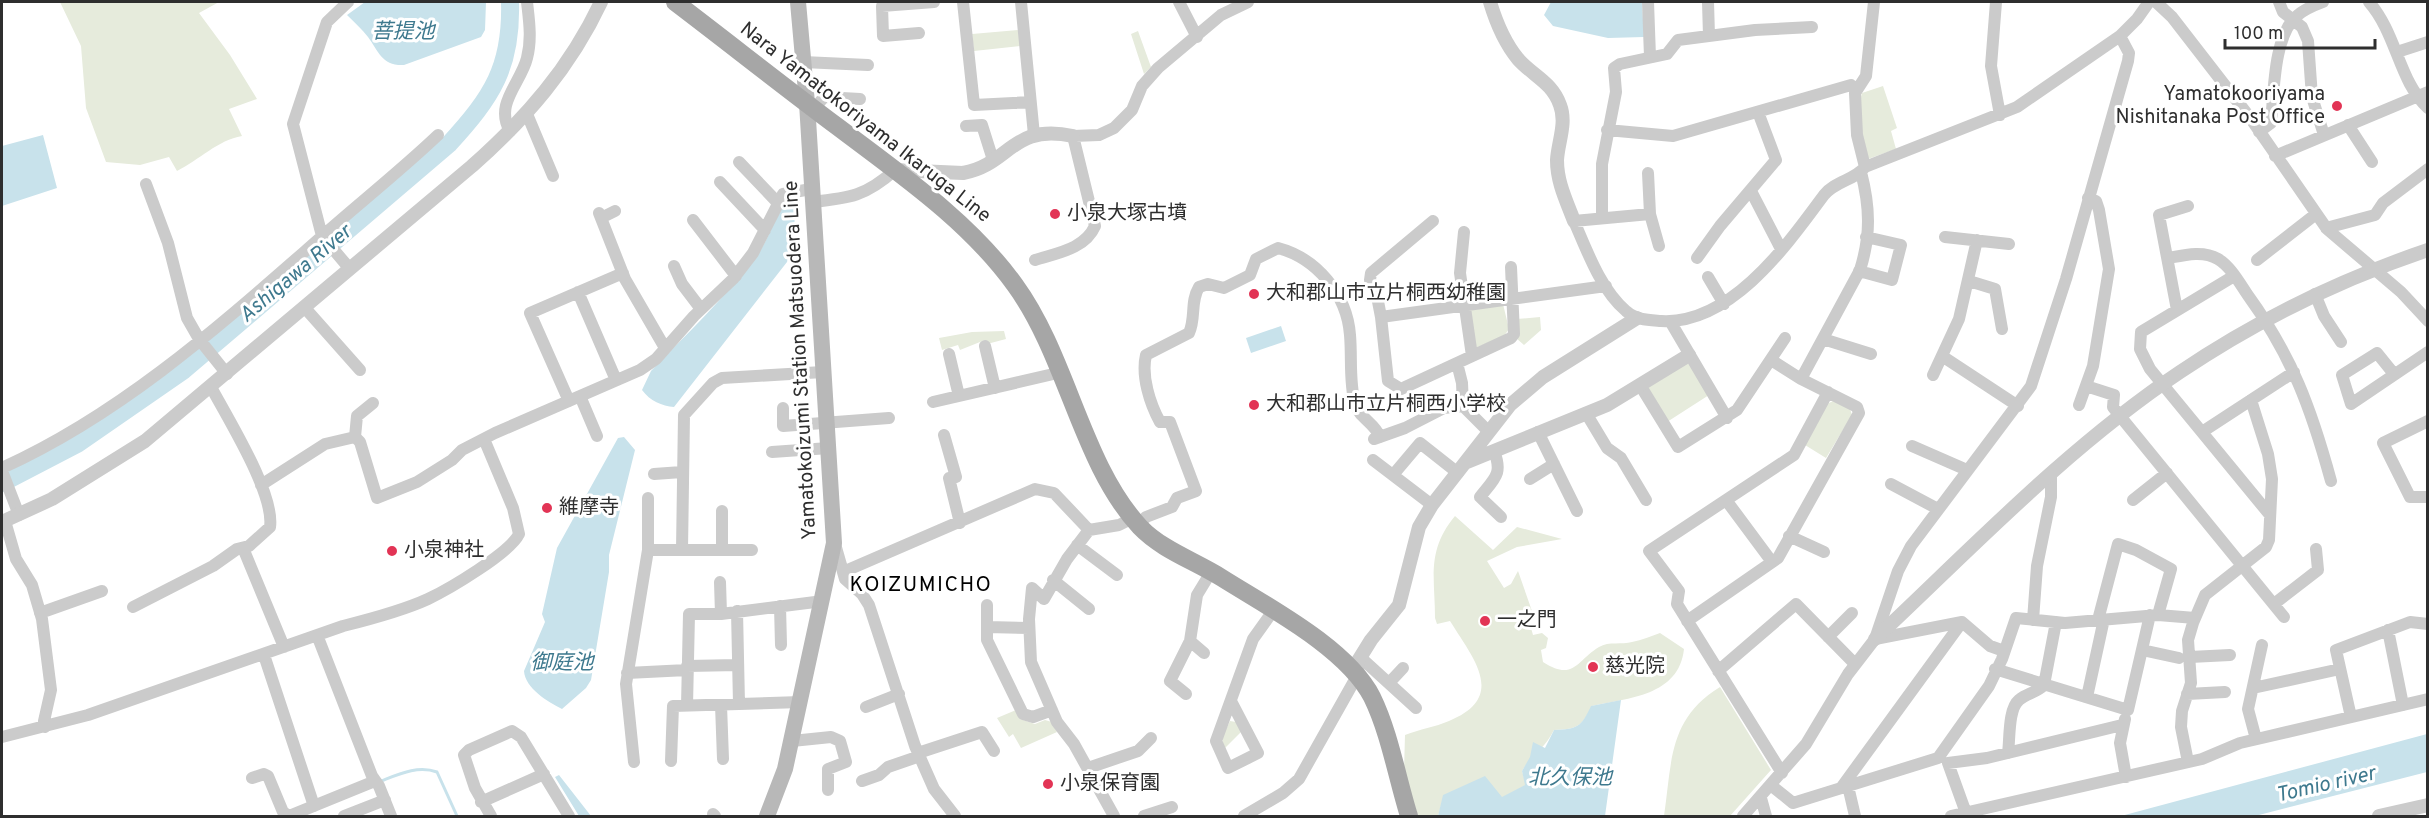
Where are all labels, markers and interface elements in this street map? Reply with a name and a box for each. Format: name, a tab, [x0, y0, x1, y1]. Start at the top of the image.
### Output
scale bar	[2225, 12, 2375, 50]
street label: Nara Yamatokoriyama Ikaruga Line	[734, 17, 996, 229]
water label: 菩提池	[372, 19, 436, 46]
text: 100 m	[2234, 23, 2283, 46]
place label: Yamatokooriyama Nishitanaka Post Office	[2116, 82, 2325, 131]
marker: Yamatokooriyama Nishitanaka Post Office	[2330, 99, 2344, 113]
street label: Yamatokoizumi Station Matsuodera Line	[779, 180, 823, 540]
place label: 小泉大塚古墳	[1067, 201, 1187, 227]
marker: 小泉大塚古墳	[1048, 207, 1062, 221]
water label: Ashigawa River	[234, 218, 359, 329]
place label: 大和郡山市立片桐西幼稚園	[1266, 281, 1506, 307]
marker: 大和郡山市立片桐西幼稚園	[1247, 287, 1261, 301]
place label: 大和郡山市立片桐西小学校	[1266, 392, 1506, 418]
marker: 大和郡山市立片桐西小学校	[1247, 398, 1261, 412]
place label: 維摩寺	[559, 495, 619, 521]
marker: 維摩寺	[540, 501, 554, 515]
place label: 小泉神社	[404, 538, 484, 564]
marker: 小泉神社	[385, 544, 399, 558]
district label: KOIZUMICHO	[850, 572, 992, 599]
place label: 一之門	[1497, 608, 1557, 634]
marker: 一之門	[1478, 614, 1492, 628]
water label: 御庭池	[531, 650, 595, 677]
place label: 慈光院	[1605, 654, 1665, 680]
marker: 慈光院	[1586, 660, 1600, 674]
water label: Tomio river	[2274, 760, 2380, 810]
water label: 北久保池	[1528, 765, 1614, 792]
place label: 小泉保育園	[1060, 771, 1160, 797]
marker: 小泉保育園	[1041, 777, 1055, 791]

